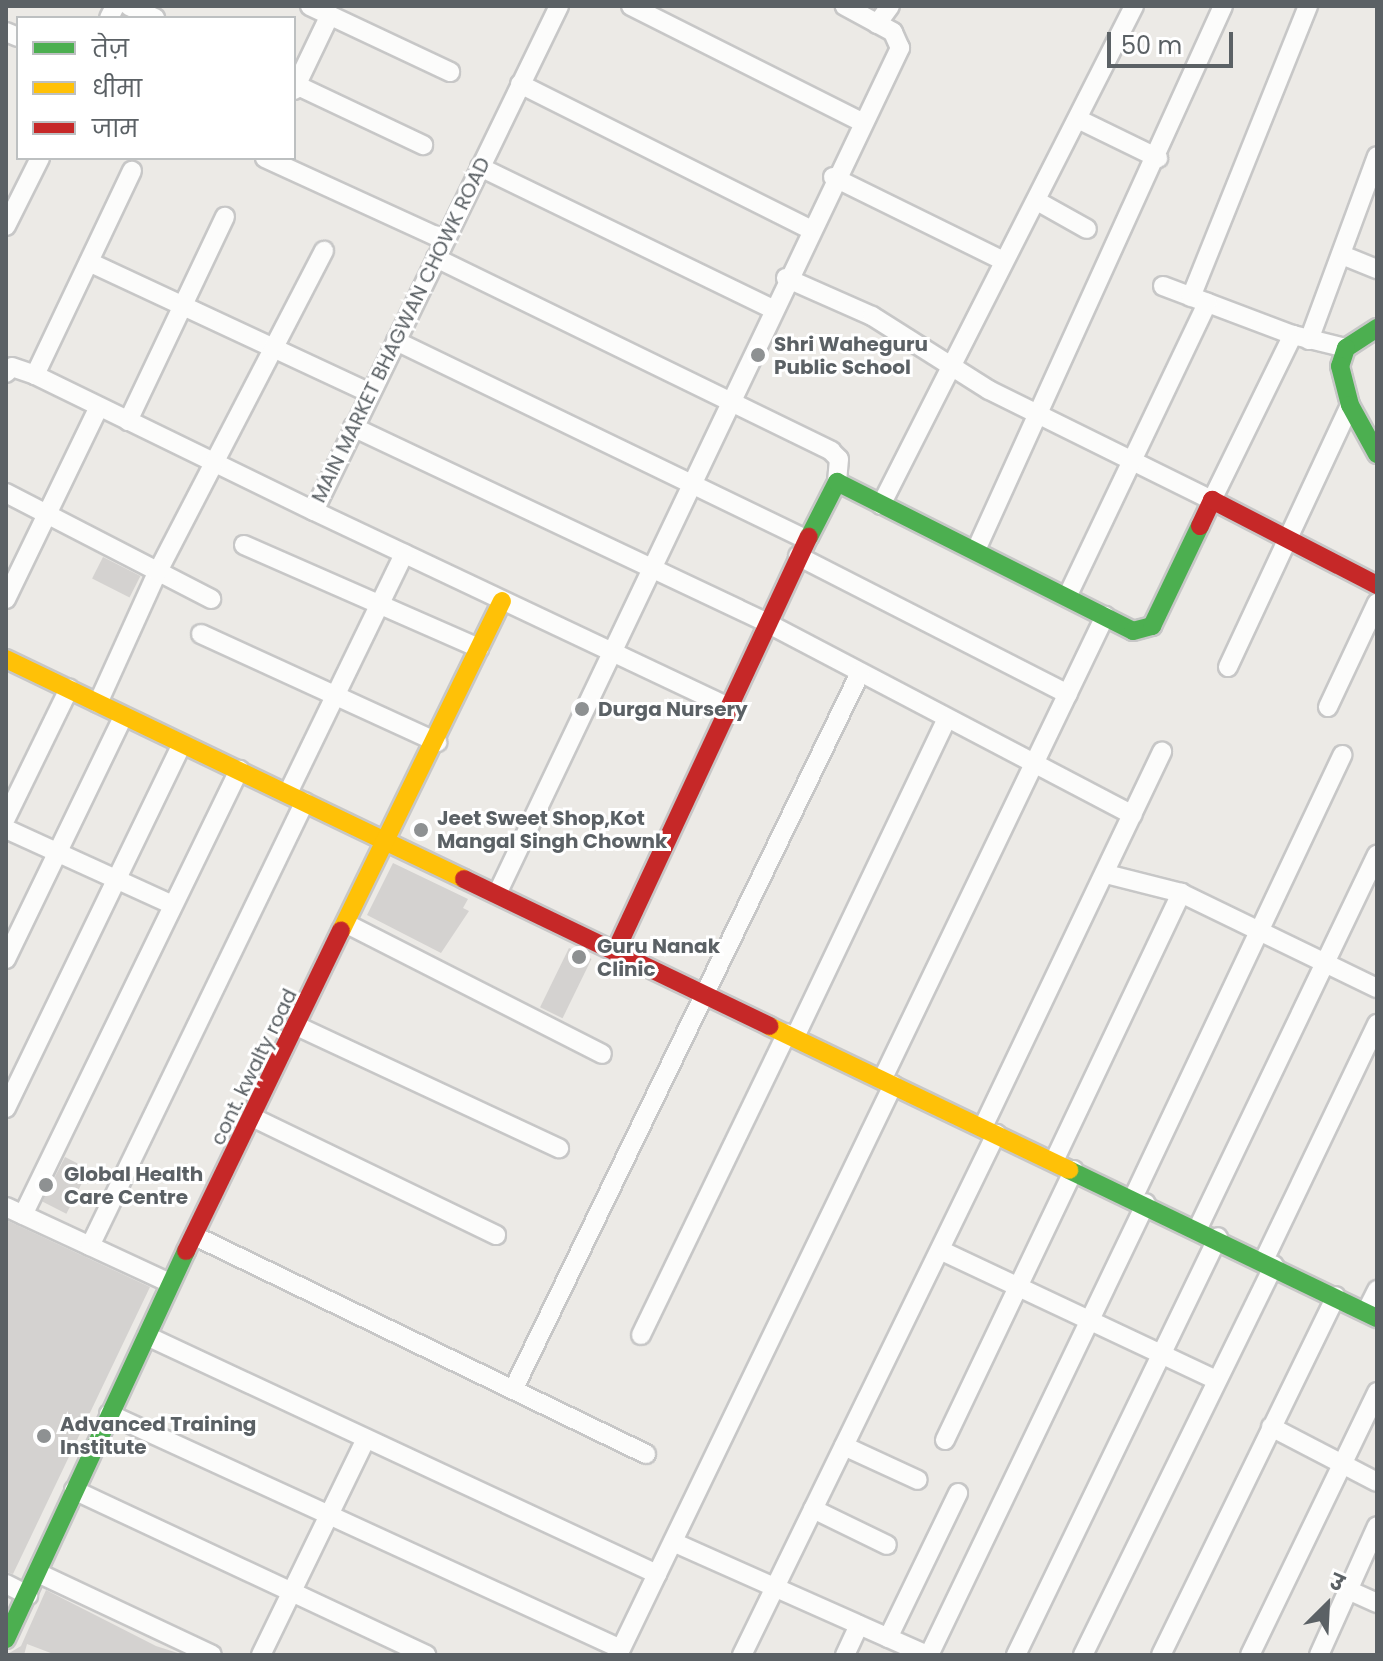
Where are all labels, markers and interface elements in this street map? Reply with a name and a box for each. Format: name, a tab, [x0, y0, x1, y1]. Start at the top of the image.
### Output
legend	[16, 16, 296, 160]
scale bar	[1111, 16, 1237, 66]
text: 50 m	[1121, 29, 1182, 62]
text: तेज़	[92, 32, 129, 65]
text: धीमा	[92, 72, 142, 105]
text: जाम	[92, 112, 138, 145]
street label: MAIN MARKET BHAGWAN CHOWK ROAD	[307, 153, 495, 507]
place label: Shri Waheguru Public School	[774, 332, 928, 379]
marker: Shri Waheguru Public School	[749, 346, 767, 364]
place label: Durga Nursery	[598, 697, 748, 721]
marker: Durga Nursery	[573, 700, 591, 718]
place label: Jeet Sweet Shop,Kot Mangal Singh Chownk	[437, 806, 667, 853]
marker: Jeet Sweet Shop,Kot Mangal Singh Chownk	[412, 821, 430, 839]
place label: Guru Nanak Clinic	[597, 934, 720, 981]
marker: Guru Nanak Clinic	[568, 946, 590, 968]
street label: cont. kwalty road	[206, 985, 302, 1149]
place label: Global Health Care Centre	[64, 1162, 203, 1209]
marker: Global Health Care Centre	[35, 1174, 57, 1196]
place label: Advanced Training Institute	[60, 1412, 256, 1459]
marker: Advanced Training Institute	[35, 1427, 53, 1445]
north arrow	[1287, 1565, 1367, 1645]
text: उ	[1325, 1566, 1349, 1599]

